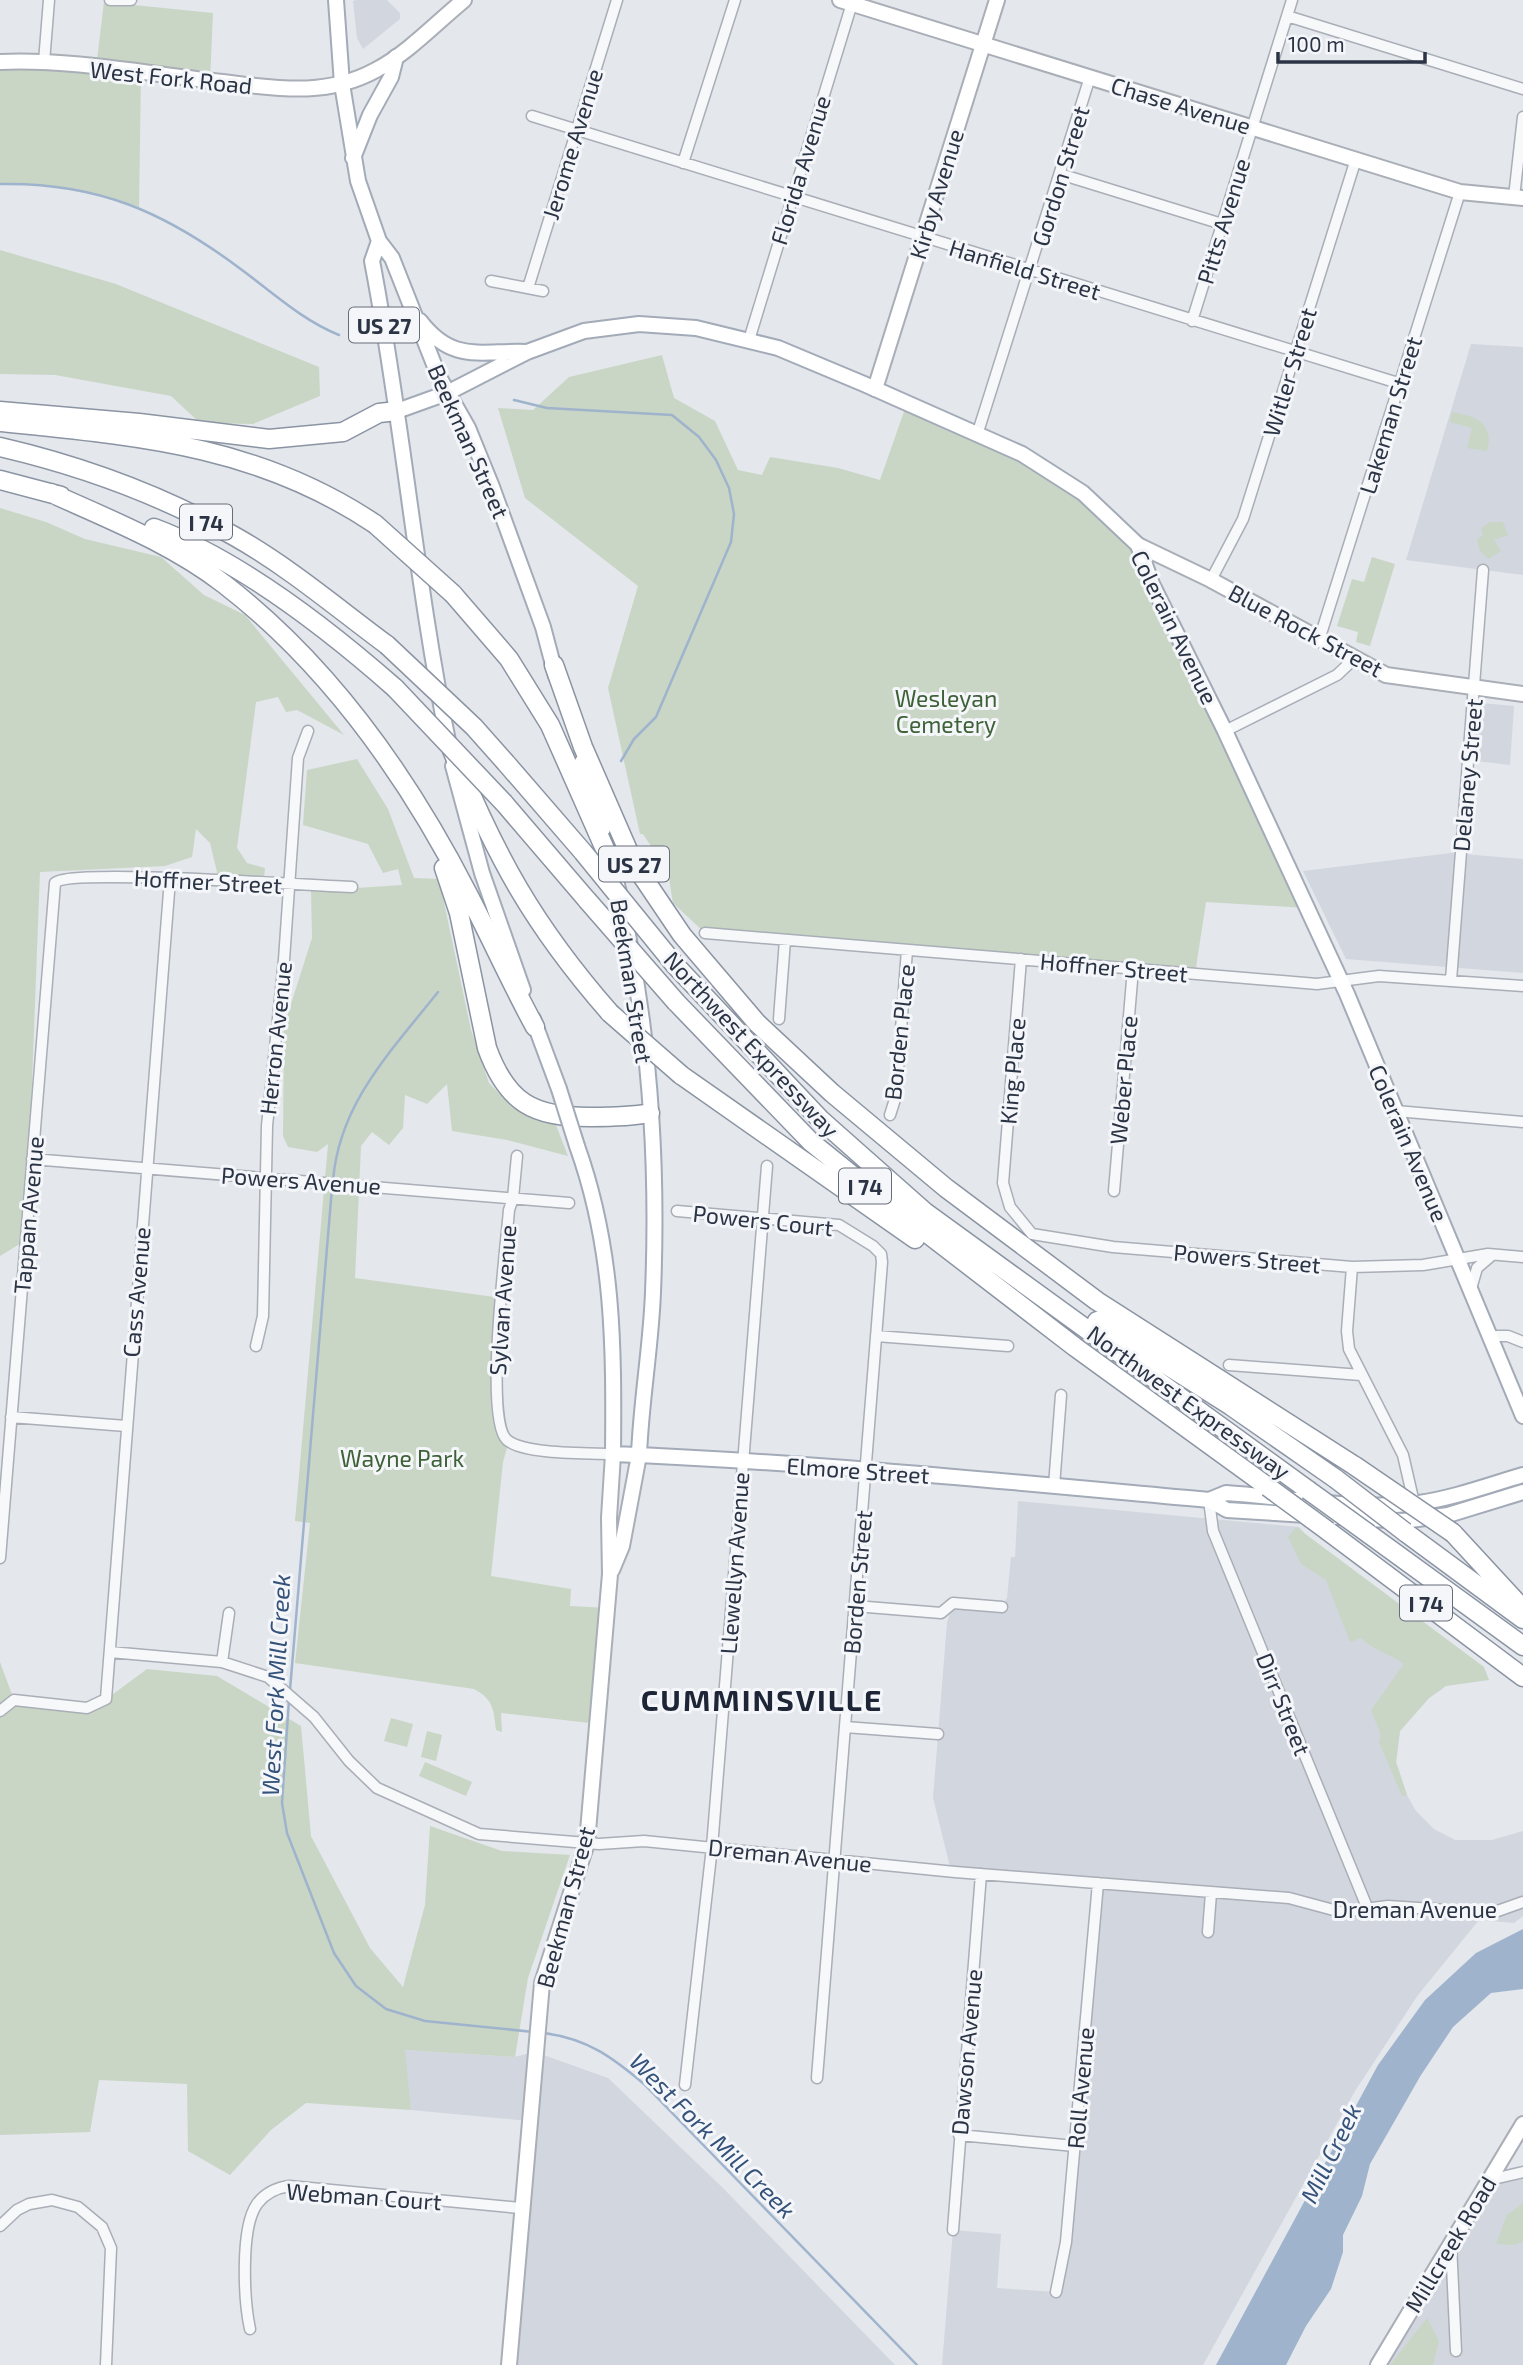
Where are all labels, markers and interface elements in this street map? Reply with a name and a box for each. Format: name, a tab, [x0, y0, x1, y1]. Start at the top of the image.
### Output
scale bar	[1278, 21, 1425, 65]
text: 100 m	[1288, 31, 1345, 56]
street label: West Fork Road	[88, 55, 254, 99]
street label: Jerome Avenue	[536, 65, 608, 223]
street label: Chase Avenue	[1108, 70, 1254, 140]
street label: Florida Avenue	[764, 92, 836, 248]
street label: Gordon Street	[1025, 102, 1095, 250]
street label: Kirby Avenue	[903, 125, 969, 263]
street label: Pitts Avenue	[1191, 155, 1255, 287]
street label: Hanfield Street	[946, 233, 1104, 305]
street label: Witler Street	[1256, 304, 1322, 440]
road number: US 27	[349, 308, 419, 342]
street label: Lakeman Street	[1353, 333, 1427, 497]
street label: Beekman Street	[422, 360, 516, 523]
road number: I 74	[180, 504, 232, 540]
street label: Colerain Avenue	[1126, 545, 1224, 709]
street label: Blue Rock Street	[1224, 578, 1388, 683]
park label: Wesleyan Cemetery	[895, 684, 997, 738]
street label: Delaney Street	[1446, 697, 1488, 853]
road number: US 27	[599, 846, 669, 882]
street label: Hoffner Street	[133, 863, 283, 899]
street label: Beekman Street	[605, 897, 659, 1065]
street label: Northwest Expressway	[659, 945, 845, 1143]
street label: Hoffner Street	[1039, 947, 1189, 987]
street label: Herron Avenue	[253, 960, 297, 1116]
street label: Borden Place	[878, 963, 920, 1101]
street label: Weber Place	[1103, 1014, 1143, 1146]
street label: King Place	[993, 1016, 1031, 1126]
street label: Colerain Avenue	[1363, 1060, 1455, 1226]
street label: Tappan Avenue	[7, 1135, 49, 1295]
street label: Powers Avenue	[220, 1160, 382, 1200]
road number: I 74	[839, 1168, 891, 1204]
street label: Powers Court	[691, 1199, 835, 1241]
street label: Sylvan Avenue	[483, 1224, 521, 1376]
street label: Cass Avenue	[116, 1226, 156, 1358]
street label: Powers Street	[1172, 1238, 1322, 1278]
street label: Northwest Expressway	[1082, 1319, 1296, 1485]
park label: Wayne Park	[340, 1444, 464, 1472]
street label: Elmore Street	[786, 1451, 931, 1489]
street label: Llewellyn Avenue	[714, 1471, 754, 1655]
street label: Borden Street	[837, 1509, 877, 1655]
water label: West Fork Mill Creek	[255, 1573, 295, 1797]
road number: I 74	[1400, 1586, 1452, 1620]
street label: Dirr Street	[1251, 1649, 1317, 1760]
district label: CUMMINSVILLE	[641, 1681, 883, 1717]
street label: Beekman Street	[530, 1823, 600, 1991]
street label: Dreman Avenue	[707, 1832, 873, 1878]
street label: Dreman Avenue	[1333, 1895, 1497, 1923]
street label: Dawson Avenue	[945, 1968, 987, 2136]
street label: Roll Avenue	[1061, 2026, 1099, 2150]
water label: West Fork Mill Creek	[624, 2046, 802, 2224]
water label: Mill Creek	[1294, 2099, 1366, 2207]
street label: Millcreek Road	[1398, 2171, 1502, 2317]
street label: Webman Court	[286, 2177, 443, 2215]

